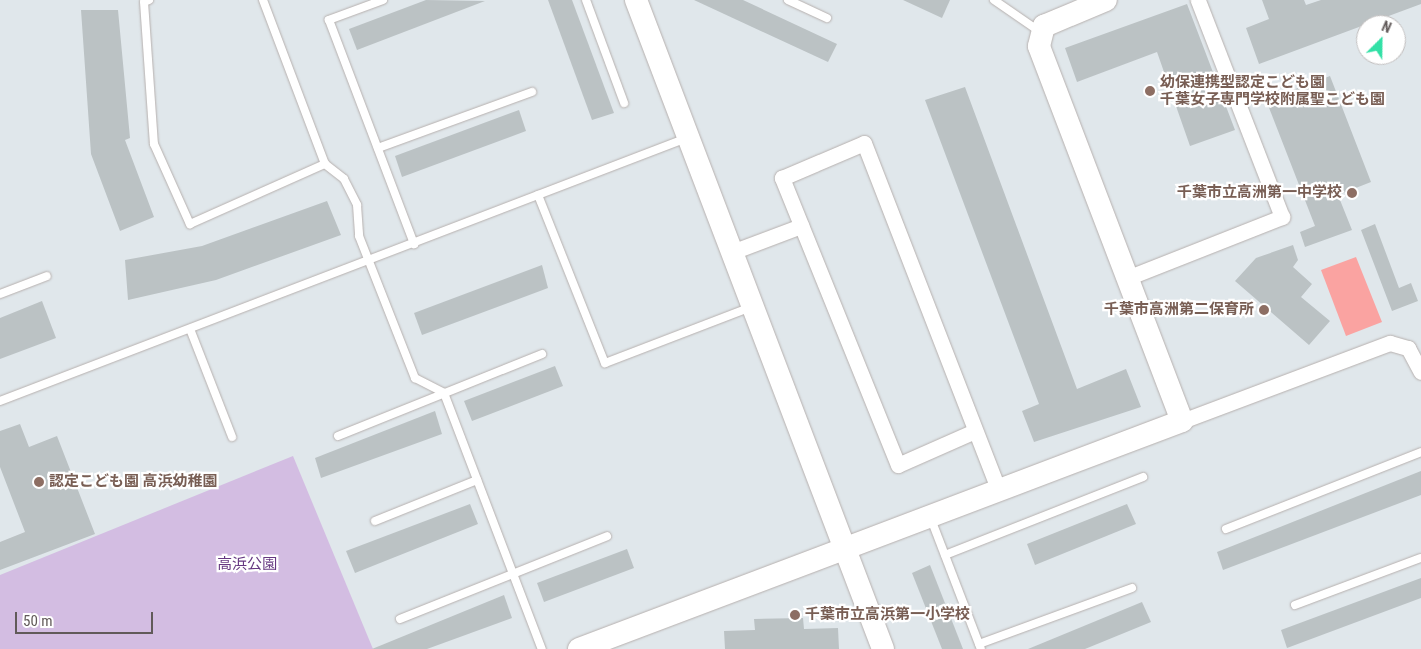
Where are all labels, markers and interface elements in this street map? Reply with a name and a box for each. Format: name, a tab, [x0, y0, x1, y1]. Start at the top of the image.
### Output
north arrow	[1356, 15, 1406, 65]
text: N	[1379, 18, 1394, 36]
place label: 幼保連携型認定こども園 千葉女子専門学校附属聖こども園	[1160, 73, 1385, 108]
marker: 幼保連携型認定こども園 千葉女子専門学校附属聖こども園	[1144, 85, 1156, 97]
place label: 千葉市立高洲第一中学校	[1177, 184, 1342, 202]
marker: 千葉市立高洲第一中学校	[1346, 187, 1358, 199]
place label: 千葉市高洲第二保育所	[1104, 301, 1254, 319]
marker: 千葉市高洲第二保育所	[1258, 304, 1270, 316]
place label: 認定こども園 高浜幼稚園	[49, 473, 217, 491]
marker: 認定こども園 高浜幼稚園	[33, 476, 45, 488]
park label: 高浜公園	[217, 556, 277, 574]
scale bar	[18, 602, 155, 634]
place label: 千葉市立高浜第一小学校	[805, 606, 970, 624]
marker: 千葉市立高浜第一小学校	[789, 609, 801, 621]
text: 50 m	[23, 612, 53, 630]

